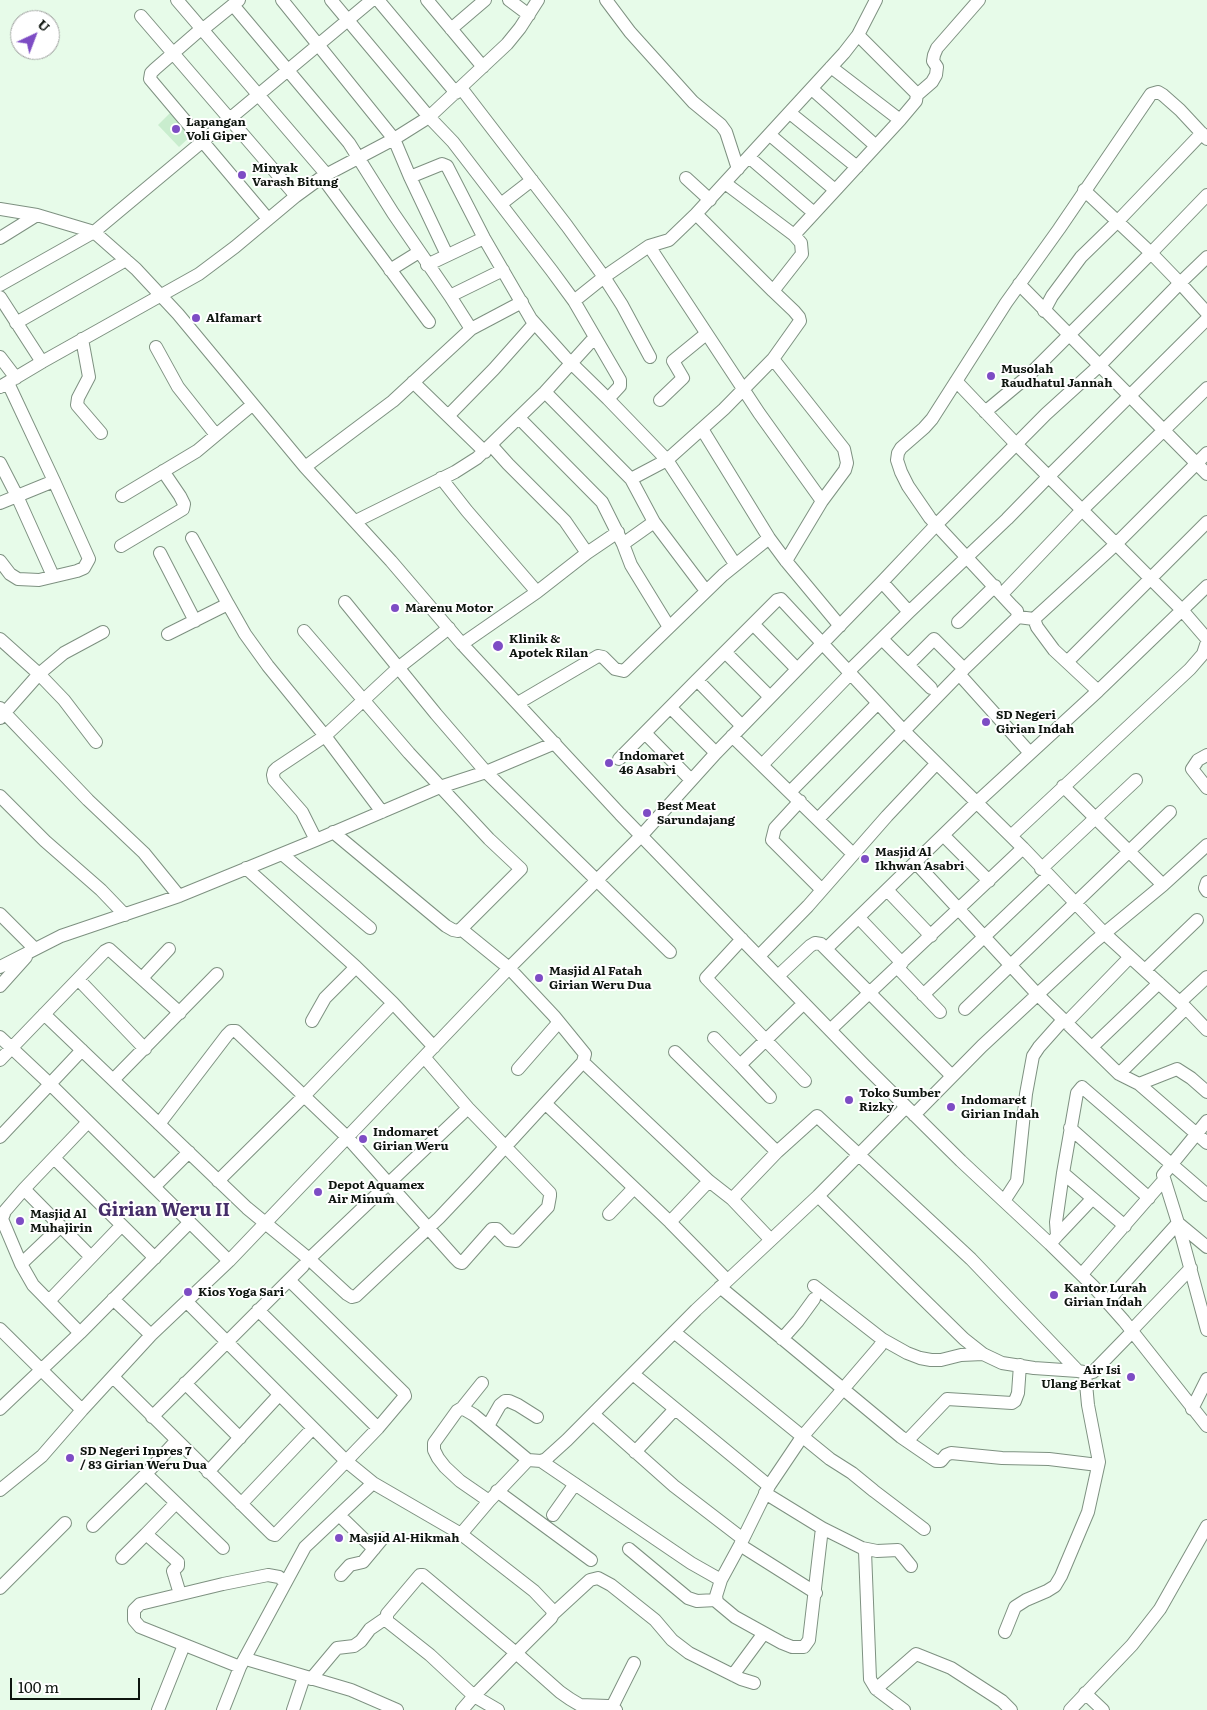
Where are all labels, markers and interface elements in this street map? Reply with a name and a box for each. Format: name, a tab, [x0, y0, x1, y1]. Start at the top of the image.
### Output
north arrow	[10, 10, 60, 60]
text: U	[34, 14, 55, 36]
place label: Lapangan Voli Giper	[186, 115, 247, 143]
marker: Lapangan Voli Giper	[170, 123, 182, 135]
place label: Minyak Varash Bitung	[252, 161, 338, 189]
marker: Minyak Varash Bitung	[236, 169, 248, 181]
place label: Alfamart	[206, 311, 262, 325]
marker: Alfamart	[190, 312, 202, 324]
place label: Musolah Raudhatul Jannah	[1001, 362, 1112, 390]
marker: Musolah Raudhatul Jannah	[985, 370, 997, 382]
place label: Marenu Motor	[405, 601, 493, 615]
marker: Marenu Motor	[389, 602, 401, 614]
place label: Klinik & Apotek Rilan	[509, 632, 588, 660]
marker: Klinik & Apotek Rilan	[491, 639, 505, 653]
place label: SD Negeri Girian Indah	[996, 708, 1074, 736]
marker: SD Negeri Girian Indah	[980, 716, 992, 728]
place label: Indomaret 46 Asabri	[619, 749, 684, 777]
marker: Indomaret 46 Asabri	[603, 757, 615, 769]
place label: Best Meat Sarundajang	[657, 799, 735, 827]
marker: Best Meat Sarundajang	[641, 807, 653, 819]
place label: Masjid Al Ikhwan Asabri	[875, 845, 964, 873]
marker: Masjid Al Ikhwan Asabri	[859, 853, 871, 865]
place label: Masjid Al Fatah Girian Weru Dua	[549, 964, 651, 992]
marker: Masjid Al Fatah Girian Weru Dua	[533, 972, 545, 984]
place label: Toko Sumber Rizky	[859, 1086, 940, 1114]
place label: Indomaret Girian Indah	[961, 1093, 1039, 1121]
marker: Toko Sumber Rizky	[843, 1094, 855, 1106]
marker: Indomaret Girian Indah	[945, 1101, 957, 1113]
place label: Indomaret Girian Weru	[373, 1125, 449, 1153]
marker: Indomaret Girian Weru	[357, 1133, 369, 1145]
place label: Depot Aquamex Air Minum	[328, 1178, 424, 1206]
marker: Depot Aquamex Air Minum	[312, 1186, 324, 1198]
district label: Girian Weru II	[98, 1200, 230, 1222]
place label: Masjid Al Muhajirin	[30, 1207, 92, 1235]
marker: Masjid Al Muhajirin	[14, 1215, 26, 1227]
place label: Kantor Lurah Girian Indah	[1064, 1281, 1147, 1309]
place label: Kios Yoga Sari	[198, 1285, 284, 1299]
marker: Kios Yoga Sari	[182, 1286, 194, 1298]
marker: Kantor Lurah Girian Indah	[1048, 1289, 1060, 1301]
place label: Air Isi Ulang Berkat	[1041, 1363, 1121, 1391]
marker: Air Isi Ulang Berkat	[1125, 1371, 1137, 1383]
place label: SD Negeri Inpres 7 / 83 Girian Weru Dua	[80, 1444, 207, 1472]
marker: SD Negeri Inpres 7 / 83 Girian Weru Dua	[64, 1452, 76, 1464]
place label: Masjid Al-Hikmah	[349, 1531, 459, 1545]
marker: Masjid Al-Hikmah	[333, 1532, 345, 1544]
scale bar	[12, 1668, 142, 1700]
text: 100 m	[18, 1675, 59, 1698]

